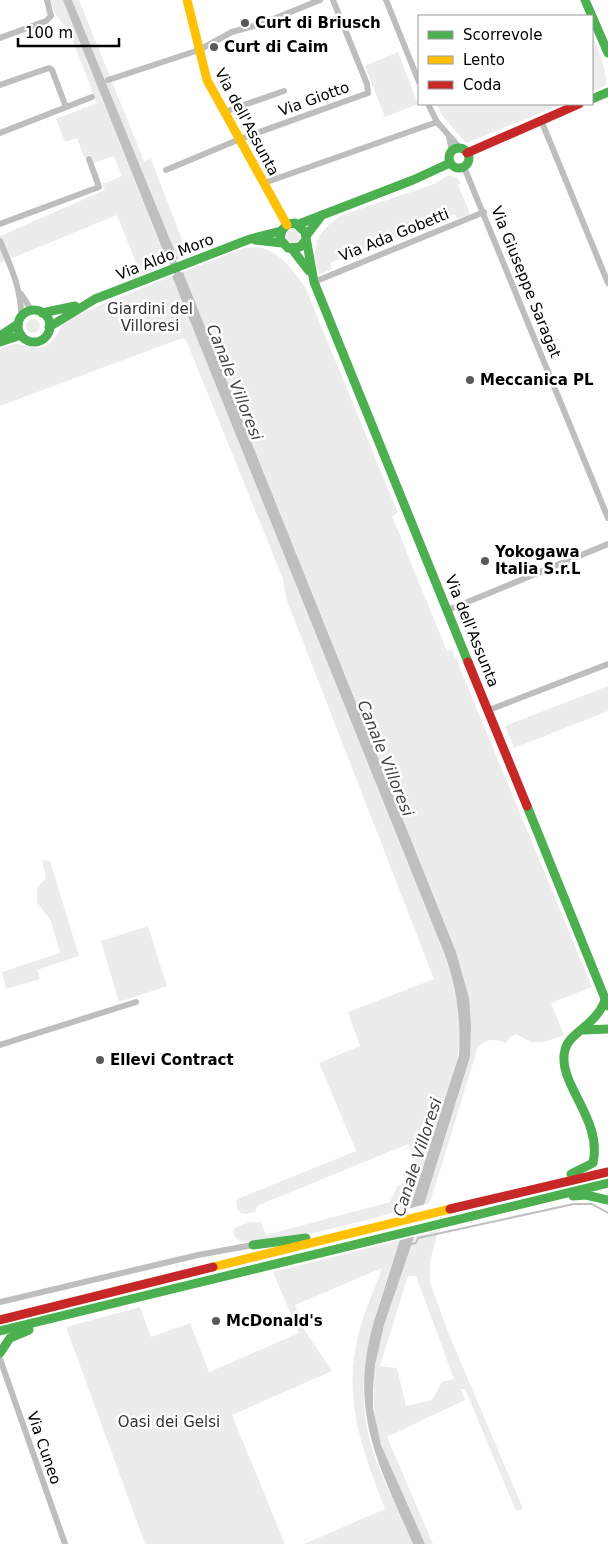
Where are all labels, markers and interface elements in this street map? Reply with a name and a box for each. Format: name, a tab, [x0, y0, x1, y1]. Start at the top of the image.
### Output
place label: Curt di Briusch	[255, 14, 381, 32]
scale bar	[18, 15, 119, 47]
legend	[418, 15, 593, 105]
marker: Curt di Briusch	[239, 17, 251, 29]
text: 100 m	[25, 24, 73, 42]
text: Scorrevole	[463, 26, 542, 44]
place label: Curt di Caim	[224, 38, 328, 56]
marker: Curt di Caim	[208, 41, 220, 53]
text: Lento	[463, 51, 505, 69]
street label: Via dell'Assunta	[211, 65, 283, 179]
text: Coda	[463, 76, 501, 94]
street label: Via Giotto	[276, 78, 352, 120]
street label: Via Giuseppe Saragat	[487, 203, 565, 361]
street label: Via Ada Gobetti	[336, 205, 452, 265]
street label: Via Aldo Moro	[114, 230, 216, 284]
park label: Giardini del Villoresi	[107, 300, 193, 335]
water label: Canale Villoresi	[203, 321, 267, 444]
place label: Meccanica PL	[480, 371, 594, 389]
marker: Meccanica PL	[464, 374, 476, 386]
place label: Yokogawa Italia S.r.L	[494, 543, 581, 578]
marker: Yokogawa Italia S.r.L	[479, 555, 491, 567]
street label: Via dell'Assunta	[441, 572, 503, 690]
water label: Canale Villoresi	[354, 697, 418, 820]
place label: Ellevi Contract	[110, 1051, 234, 1069]
marker: Ellevi Contract	[94, 1054, 106, 1066]
water label: Canale Villoresi	[389, 1095, 446, 1219]
place label: McDonald's	[226, 1312, 323, 1330]
marker: McDonald's	[210, 1315, 222, 1327]
street label: Via Cuneo	[23, 1409, 65, 1487]
park label: Oasi dei Gelsi	[118, 1413, 220, 1431]

